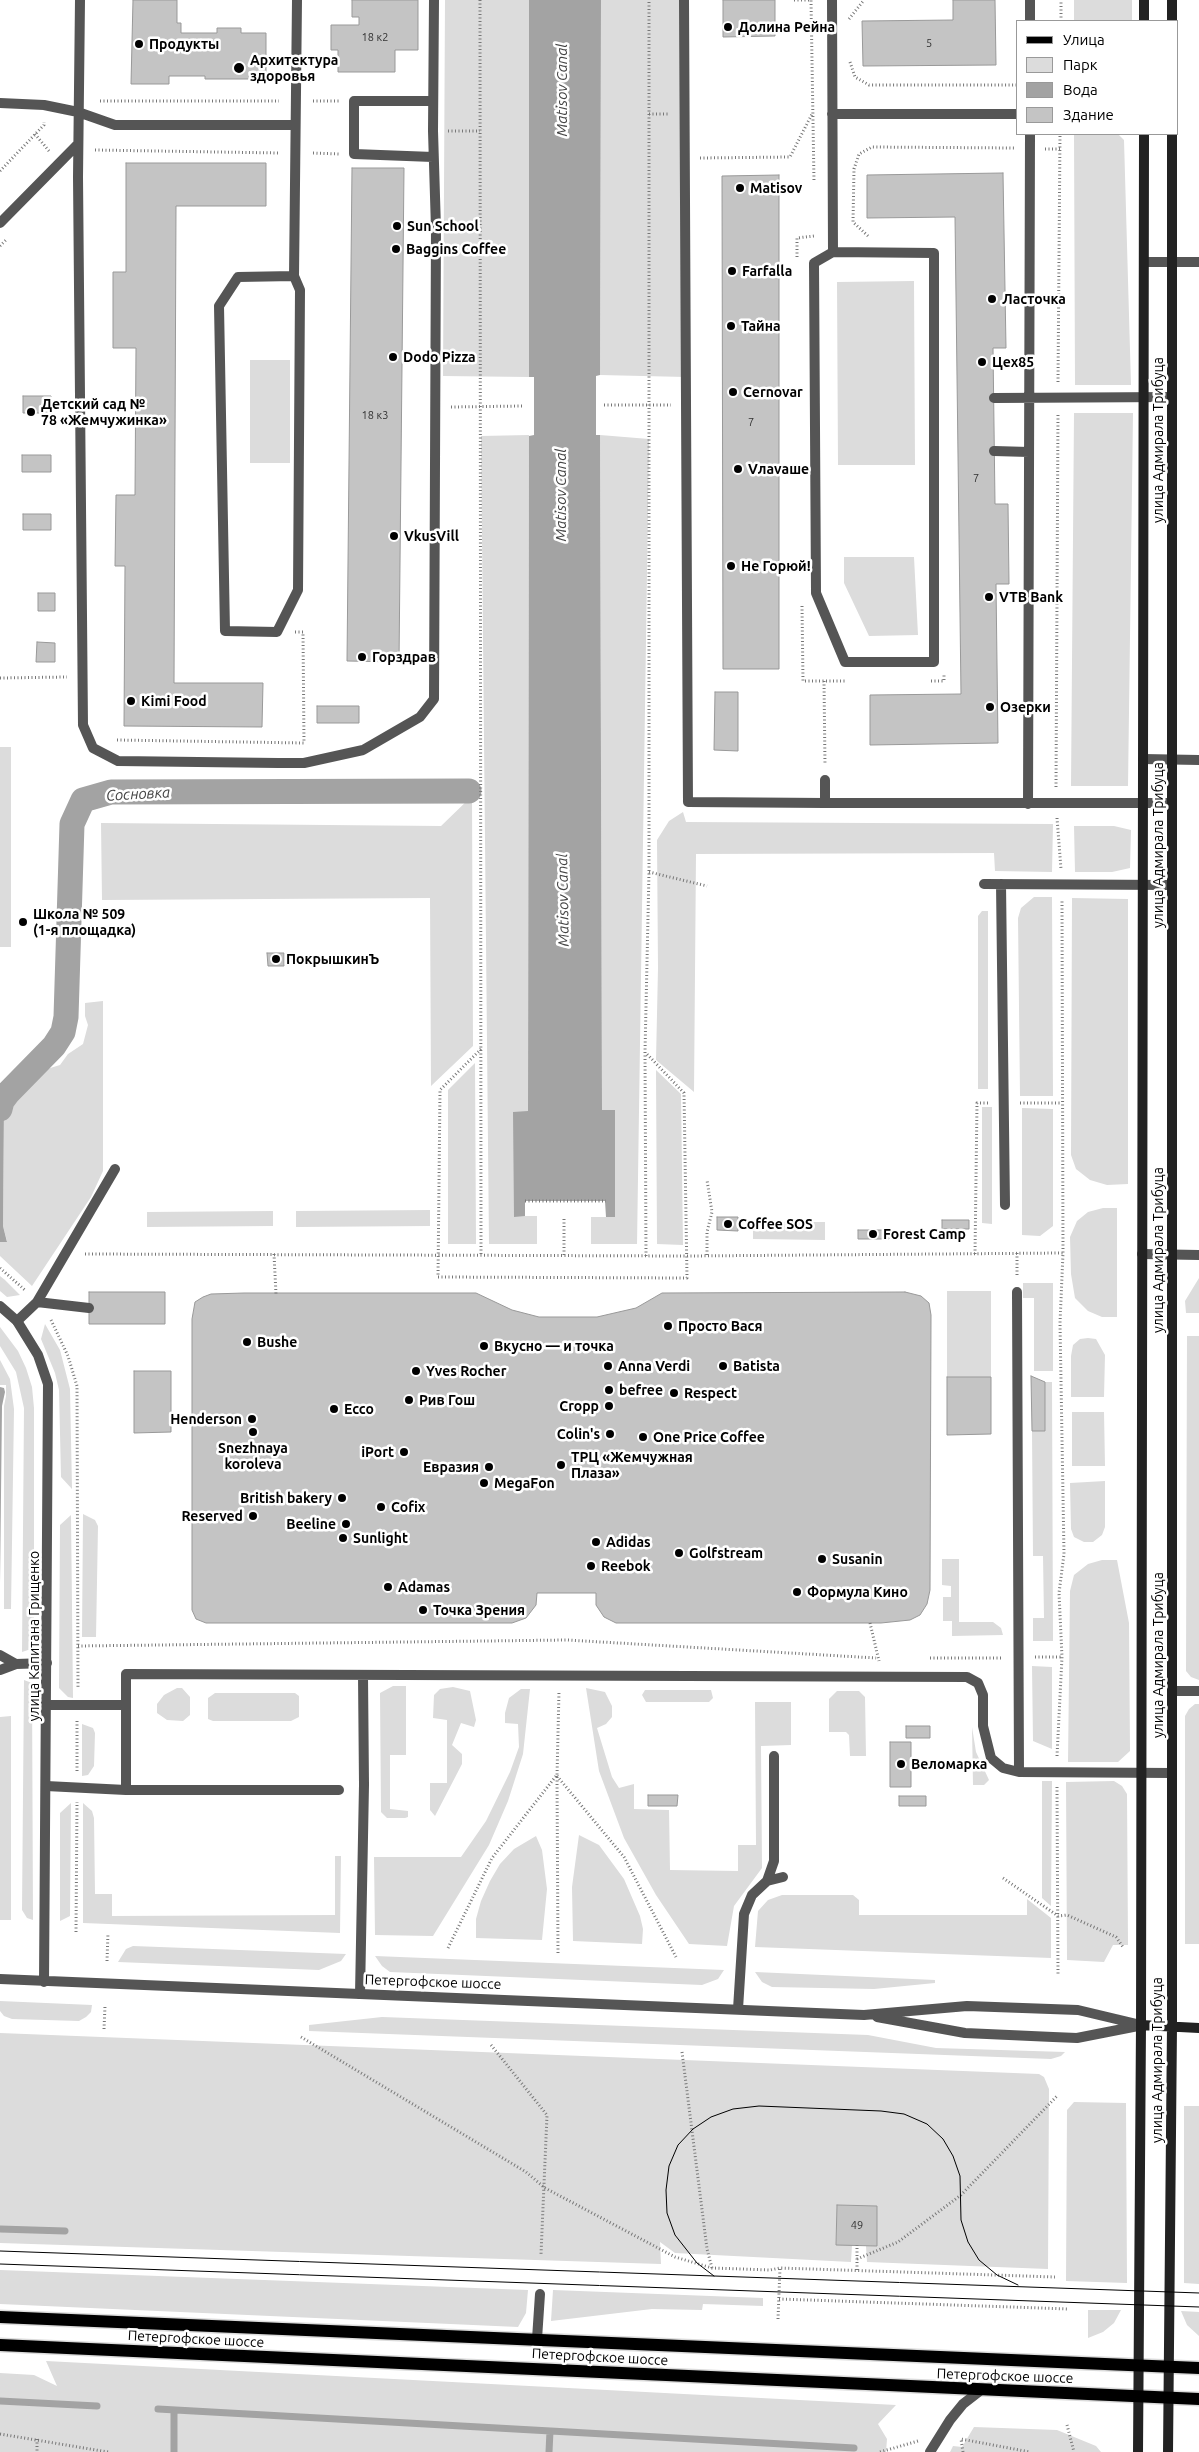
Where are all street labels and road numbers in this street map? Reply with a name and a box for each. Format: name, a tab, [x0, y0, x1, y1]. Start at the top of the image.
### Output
street label: улица Адмирала Трибуца	[1150, 357, 1166, 523]
street label: улица Адмирала Трибуца	[1150, 762, 1166, 928]
street label: улица Адмирала Трибуца	[1150, 1167, 1166, 1333]
street label: улица Капитана Грищенко	[26, 1551, 42, 1721]
street label: улица Адмирала Трибуца	[1150, 1572, 1166, 1738]
street label: Петергофское шоссе	[364, 1971, 502, 1993]
street label: улица Адмирала Трибуца	[1149, 1977, 1165, 2143]
street label: Петергофское шоссе	[127, 2327, 265, 2351]
street label: Петергофское шоссе	[531, 2345, 669, 2369]
street label: Петергофское шоссе	[936, 2365, 1074, 2387]

